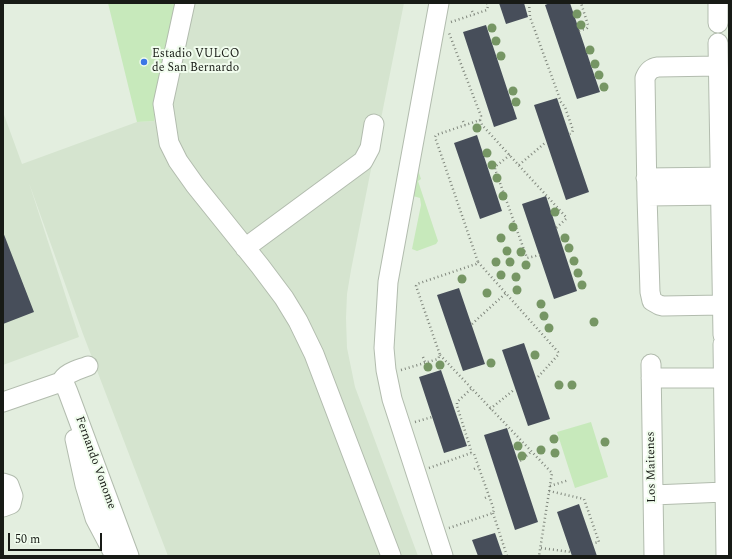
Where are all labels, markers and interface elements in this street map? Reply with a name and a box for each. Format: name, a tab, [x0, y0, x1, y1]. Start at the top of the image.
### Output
place label: Estadio VULCO de San Bernardo	[152, 48, 239, 76]
marker: Estadio VULCO de San Bernardo	[139, 57, 149, 67]
street label: Fernando Vonome	[71, 415, 119, 511]
street label: Los Maitenes	[644, 431, 660, 503]
scale bar	[10, 525, 104, 551]
text: 50 m	[15, 530, 40, 549]

